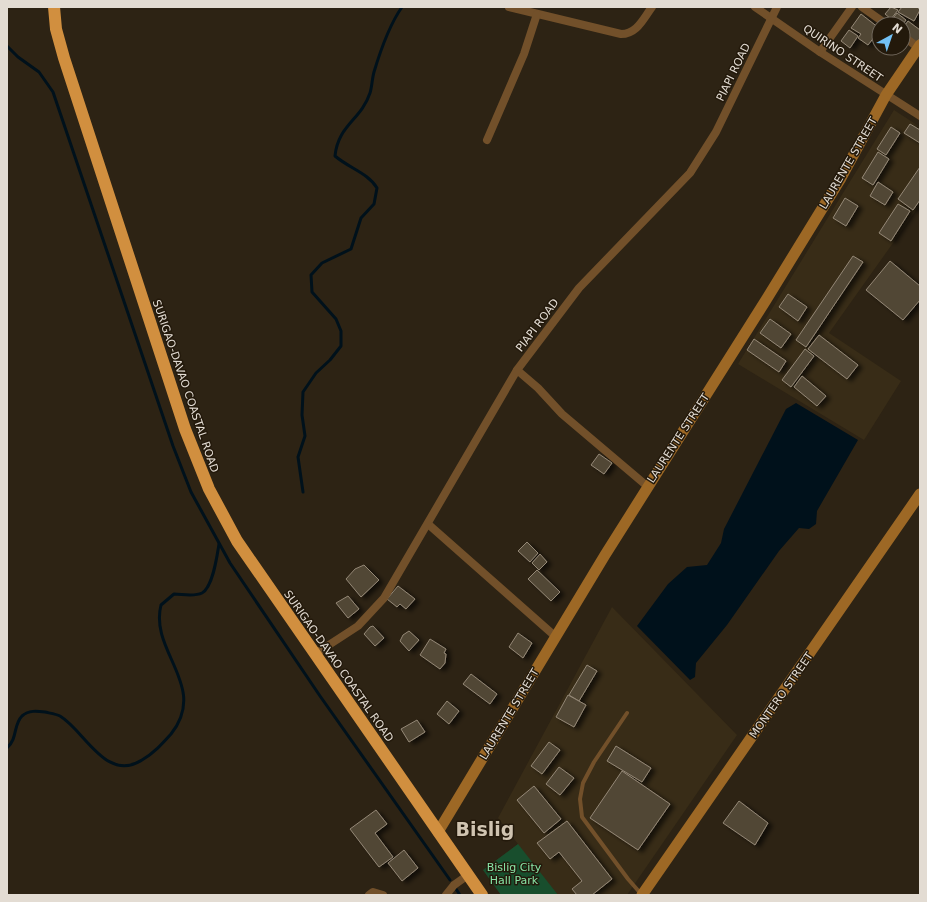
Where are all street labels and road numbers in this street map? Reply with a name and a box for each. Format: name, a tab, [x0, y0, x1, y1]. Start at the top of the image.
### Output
street label: QUIRINO STREET	[800, 22, 885, 85]
street label: PIAPI ROAD	[714, 41, 753, 103]
street label: LAURENTE STREET	[817, 115, 880, 211]
street label: PIAPI ROAD	[513, 296, 562, 354]
street label: SURIGAO-DAVAO COASTAL ROAD	[150, 298, 221, 474]
street label: LAURENTE STREET	[645, 391, 712, 485]
street label: SURIGAO-DAVAO COASTAL ROAD	[281, 588, 396, 745]
street label: MONTERO STREET	[747, 650, 816, 741]
street label: LAURENTE STREET	[477, 666, 542, 762]

